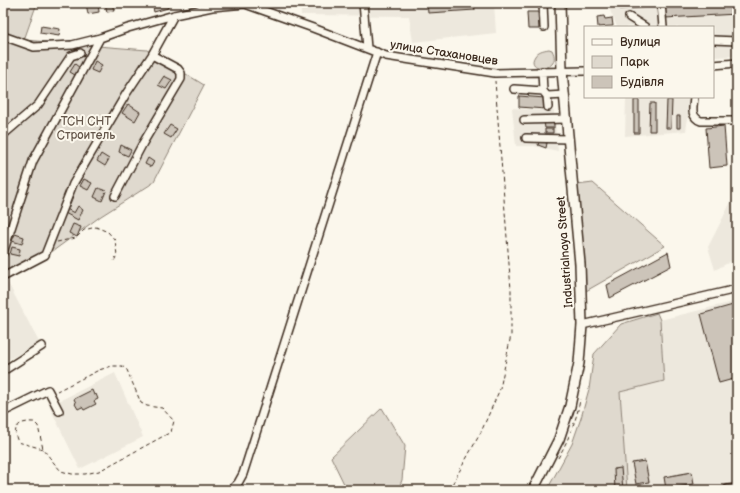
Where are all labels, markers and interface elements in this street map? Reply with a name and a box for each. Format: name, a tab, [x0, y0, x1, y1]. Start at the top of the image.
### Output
legend	[584, 26, 714, 98]
text: Вулиця	[620, 35, 661, 50]
street label: улица Стахановцев	[389, 37, 500, 69]
text: Парк	[620, 55, 650, 70]
text: Будівля	[620, 75, 664, 90]
park label: ТСН СНТ Строитель	[57, 114, 115, 143]
street label: Industrialnaya Street	[554, 195, 576, 308]

